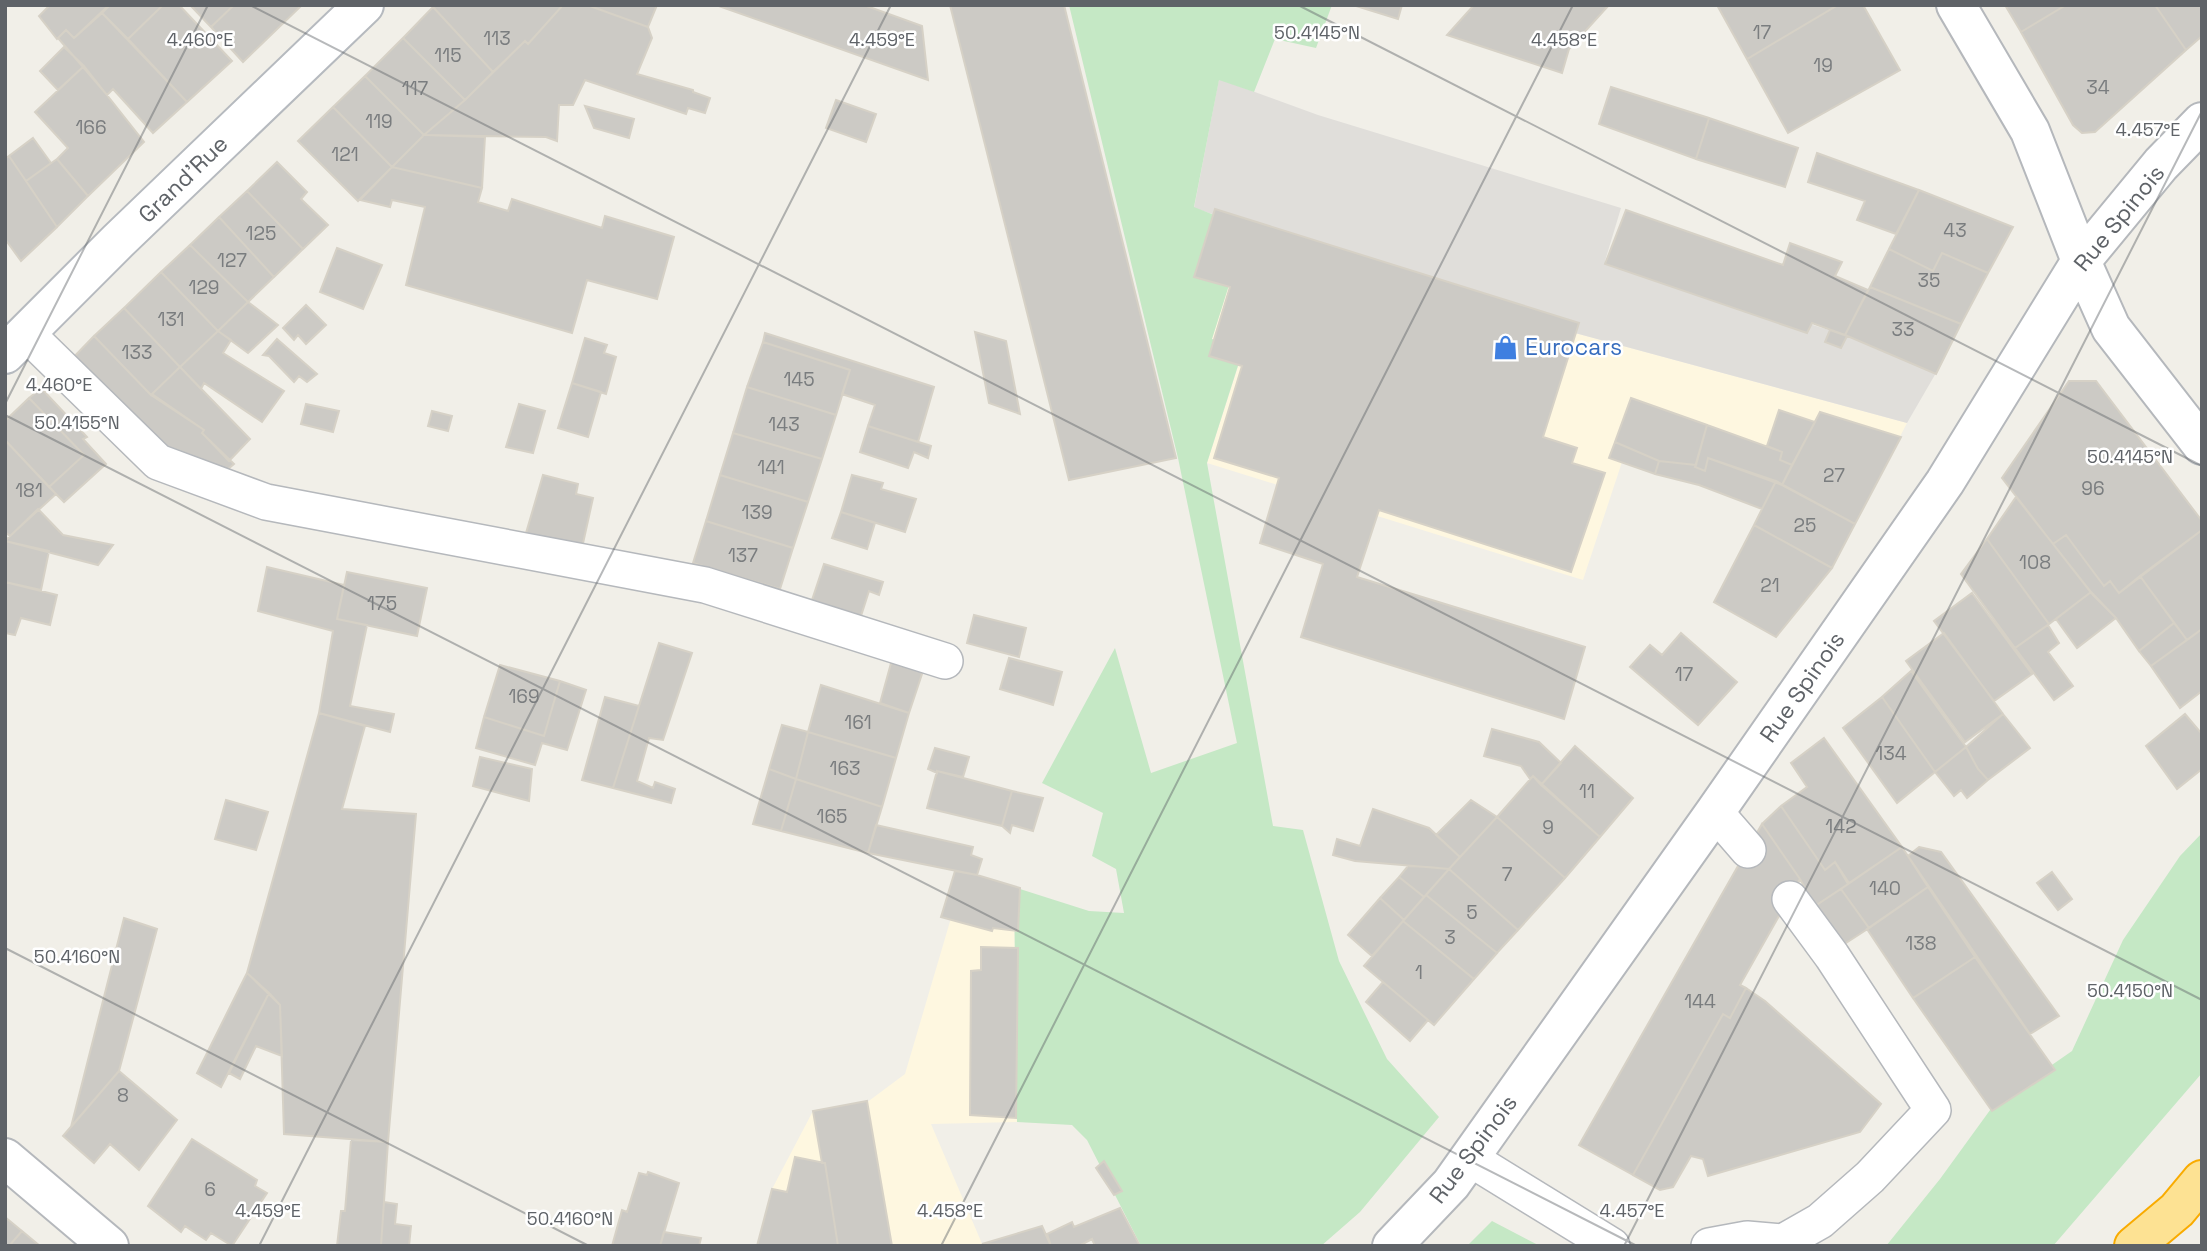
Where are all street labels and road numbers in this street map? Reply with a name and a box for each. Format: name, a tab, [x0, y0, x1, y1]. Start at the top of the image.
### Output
street label: Grand'Rue	[132, 129, 234, 229]
street label: Rue Spinois	[2067, 159, 2171, 277]
street label: Rue Spinois	[1753, 626, 1851, 748]
street label: Rue Spinois	[1422, 1089, 1524, 1209]

